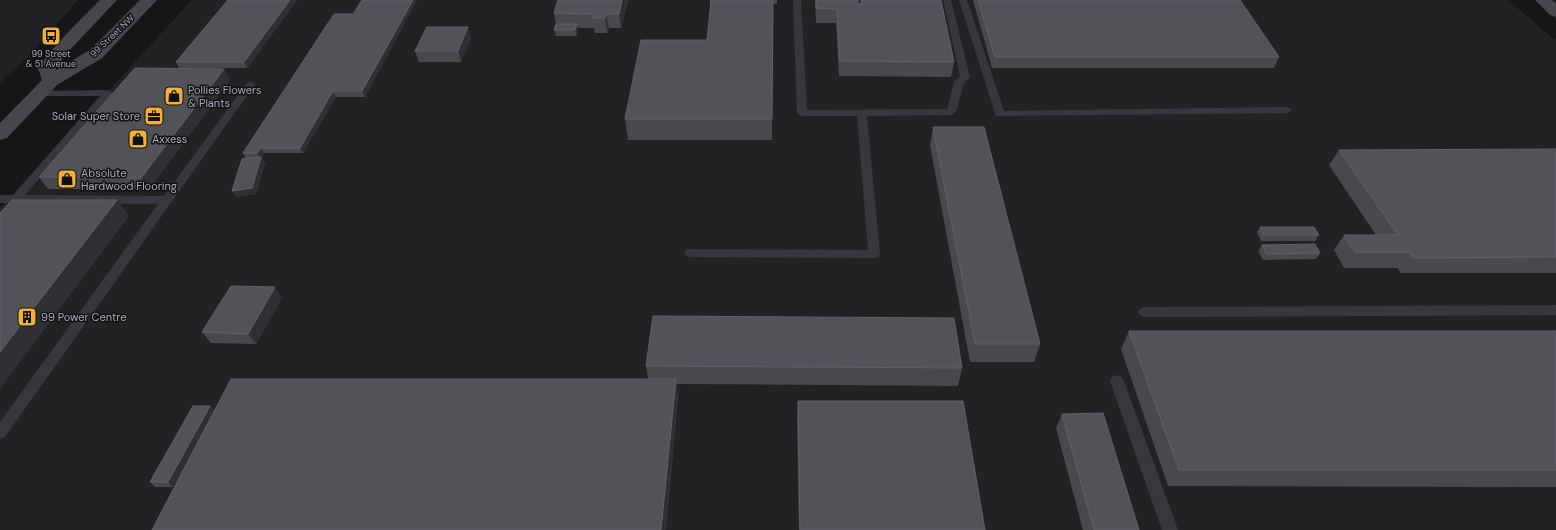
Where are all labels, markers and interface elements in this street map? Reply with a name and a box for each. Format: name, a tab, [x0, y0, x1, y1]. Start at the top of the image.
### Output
street label: 99 Street NW	[87, 12, 137, 60]
bus stop icon: 99 Street & 51 Avenue	[40, 25, 62, 47]
place label: 99 Street & 51 Avenue	[26, 48, 76, 70]
place label: Pollies Flowers & Plants	[188, 83, 262, 110]
shop icon: Pollies Flowers & Plants	[163, 85, 185, 107]
office icon: Solar Super Store	[143, 105, 165, 127]
place label: Solar Super Store	[52, 109, 140, 123]
shop icon: Axxess	[127, 128, 149, 150]
place label: Axxess	[152, 132, 187, 146]
place label: Absolute Hardwood Flooring	[81, 166, 177, 193]
shop icon: Absolute Hardwood Flooring	[56, 168, 78, 190]
building icon: 99 Power Centre	[16, 306, 38, 328]
place label: 99 Power Centre	[41, 310, 126, 324]

